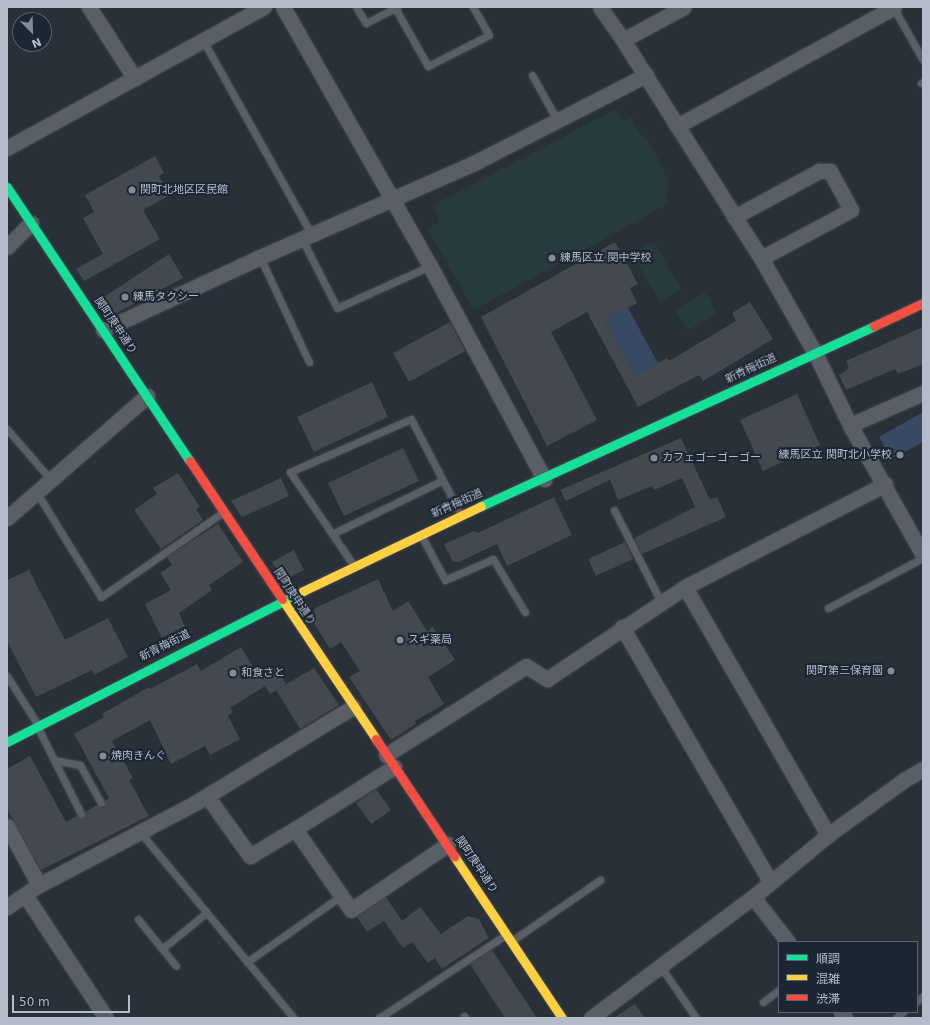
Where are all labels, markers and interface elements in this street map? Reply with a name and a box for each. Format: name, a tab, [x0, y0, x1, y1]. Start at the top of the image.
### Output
north arrow	[12, 12, 52, 52]
text: N	[30, 35, 43, 50]
place label: 関町北地区区民館	[140, 183, 228, 197]
marker: 関町北地区区民館	[127, 185, 137, 195]
place label: 練馬区立 関中学校	[560, 251, 651, 265]
marker: 練馬区立 関中学校	[547, 253, 557, 263]
place label: 練馬タクシー	[133, 290, 199, 304]
marker: 練馬タクシー	[120, 292, 130, 302]
street label: 関町庚申通り	[91, 295, 139, 357]
street label: 新青梅街道	[723, 351, 779, 387]
place label: 練馬区立 関町北小学校	[779, 448, 892, 462]
marker: 練馬区立 関町北小学校	[895, 450, 905, 460]
place label: カフェゴーゴーゴー	[662, 451, 761, 465]
marker: カフェゴーゴーゴー	[649, 453, 659, 463]
street label: 新青梅街道	[429, 487, 485, 521]
street label: 関町庚申通り	[270, 566, 318, 628]
street label: 新青梅街道	[138, 628, 192, 664]
place label: スギ薬局	[408, 633, 452, 647]
marker: スギ薬局	[395, 635, 405, 645]
place label: 関町第三保育園	[806, 664, 883, 678]
place label: 和食さと	[241, 666, 285, 680]
marker: 関町第三保育園	[886, 666, 896, 676]
marker: 和食さと	[228, 668, 238, 678]
place label: 焼肉きんぐ	[111, 749, 166, 763]
marker: 焼肉きんぐ	[98, 751, 108, 761]
street label: 関町庚申通り	[452, 834, 500, 896]
legend	[778, 941, 918, 1013]
text: 順調	[816, 952, 840, 966]
text: 混雑	[816, 972, 840, 986]
scale bar	[14, 987, 132, 1013]
text: 渋滞	[816, 992, 840, 1006]
text: 50 m	[19, 995, 50, 1009]

